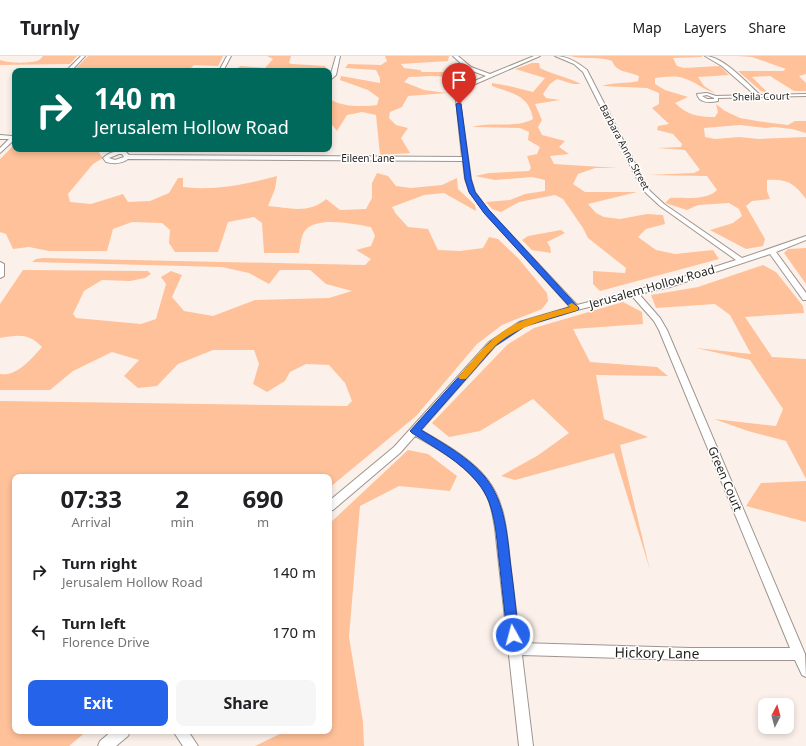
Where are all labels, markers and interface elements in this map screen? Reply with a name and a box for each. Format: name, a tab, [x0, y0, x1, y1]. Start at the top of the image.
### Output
text: Turnly	[20, 15, 80, 41]
text: Map	[633, 18, 662, 37]
text: Layers	[684, 18, 726, 37]
text: Share	[748, 18, 786, 37]
pin	[442, 63, 476, 104]
icon: arrive	[448, 69, 470, 91]
text: 140 m	[94, 79, 177, 117]
icon: right	[28, 84, 80, 136]
street label: Sheila Court	[732, 88, 790, 103]
street label: Barbara Anne Street	[597, 102, 654, 193]
text: Jerusalem Hollow Road	[94, 115, 289, 139]
street label: Eileen Lane	[341, 151, 395, 165]
street label: Jerusalem Hollow Road	[586, 260, 717, 313]
street label: Green Court	[704, 444, 747, 515]
text: 07:33	[60, 482, 122, 515]
text: 2	[175, 482, 189, 515]
text: 690	[242, 482, 284, 515]
text: Arrival	[71, 513, 111, 531]
text: min	[170, 513, 194, 531]
text: m	[257, 513, 269, 531]
text: Turn right	[62, 553, 137, 573]
icon: right	[28, 561, 50, 583]
text: 140 m	[272, 562, 316, 582]
text: Jerusalem Hollow Road	[62, 573, 203, 591]
text: Turn left	[62, 613, 126, 633]
position arrow	[492, 614, 534, 656]
icon: left	[28, 621, 50, 643]
text: 170 m	[272, 622, 316, 642]
text: Florence Drive	[62, 633, 150, 651]
street label: Hickory Lane	[614, 642, 700, 663]
button: Exit	[28, 680, 168, 726]
button: Share	[176, 680, 316, 726]
north arrow	[758, 698, 794, 734]
map controls	[758, 698, 794, 734]

